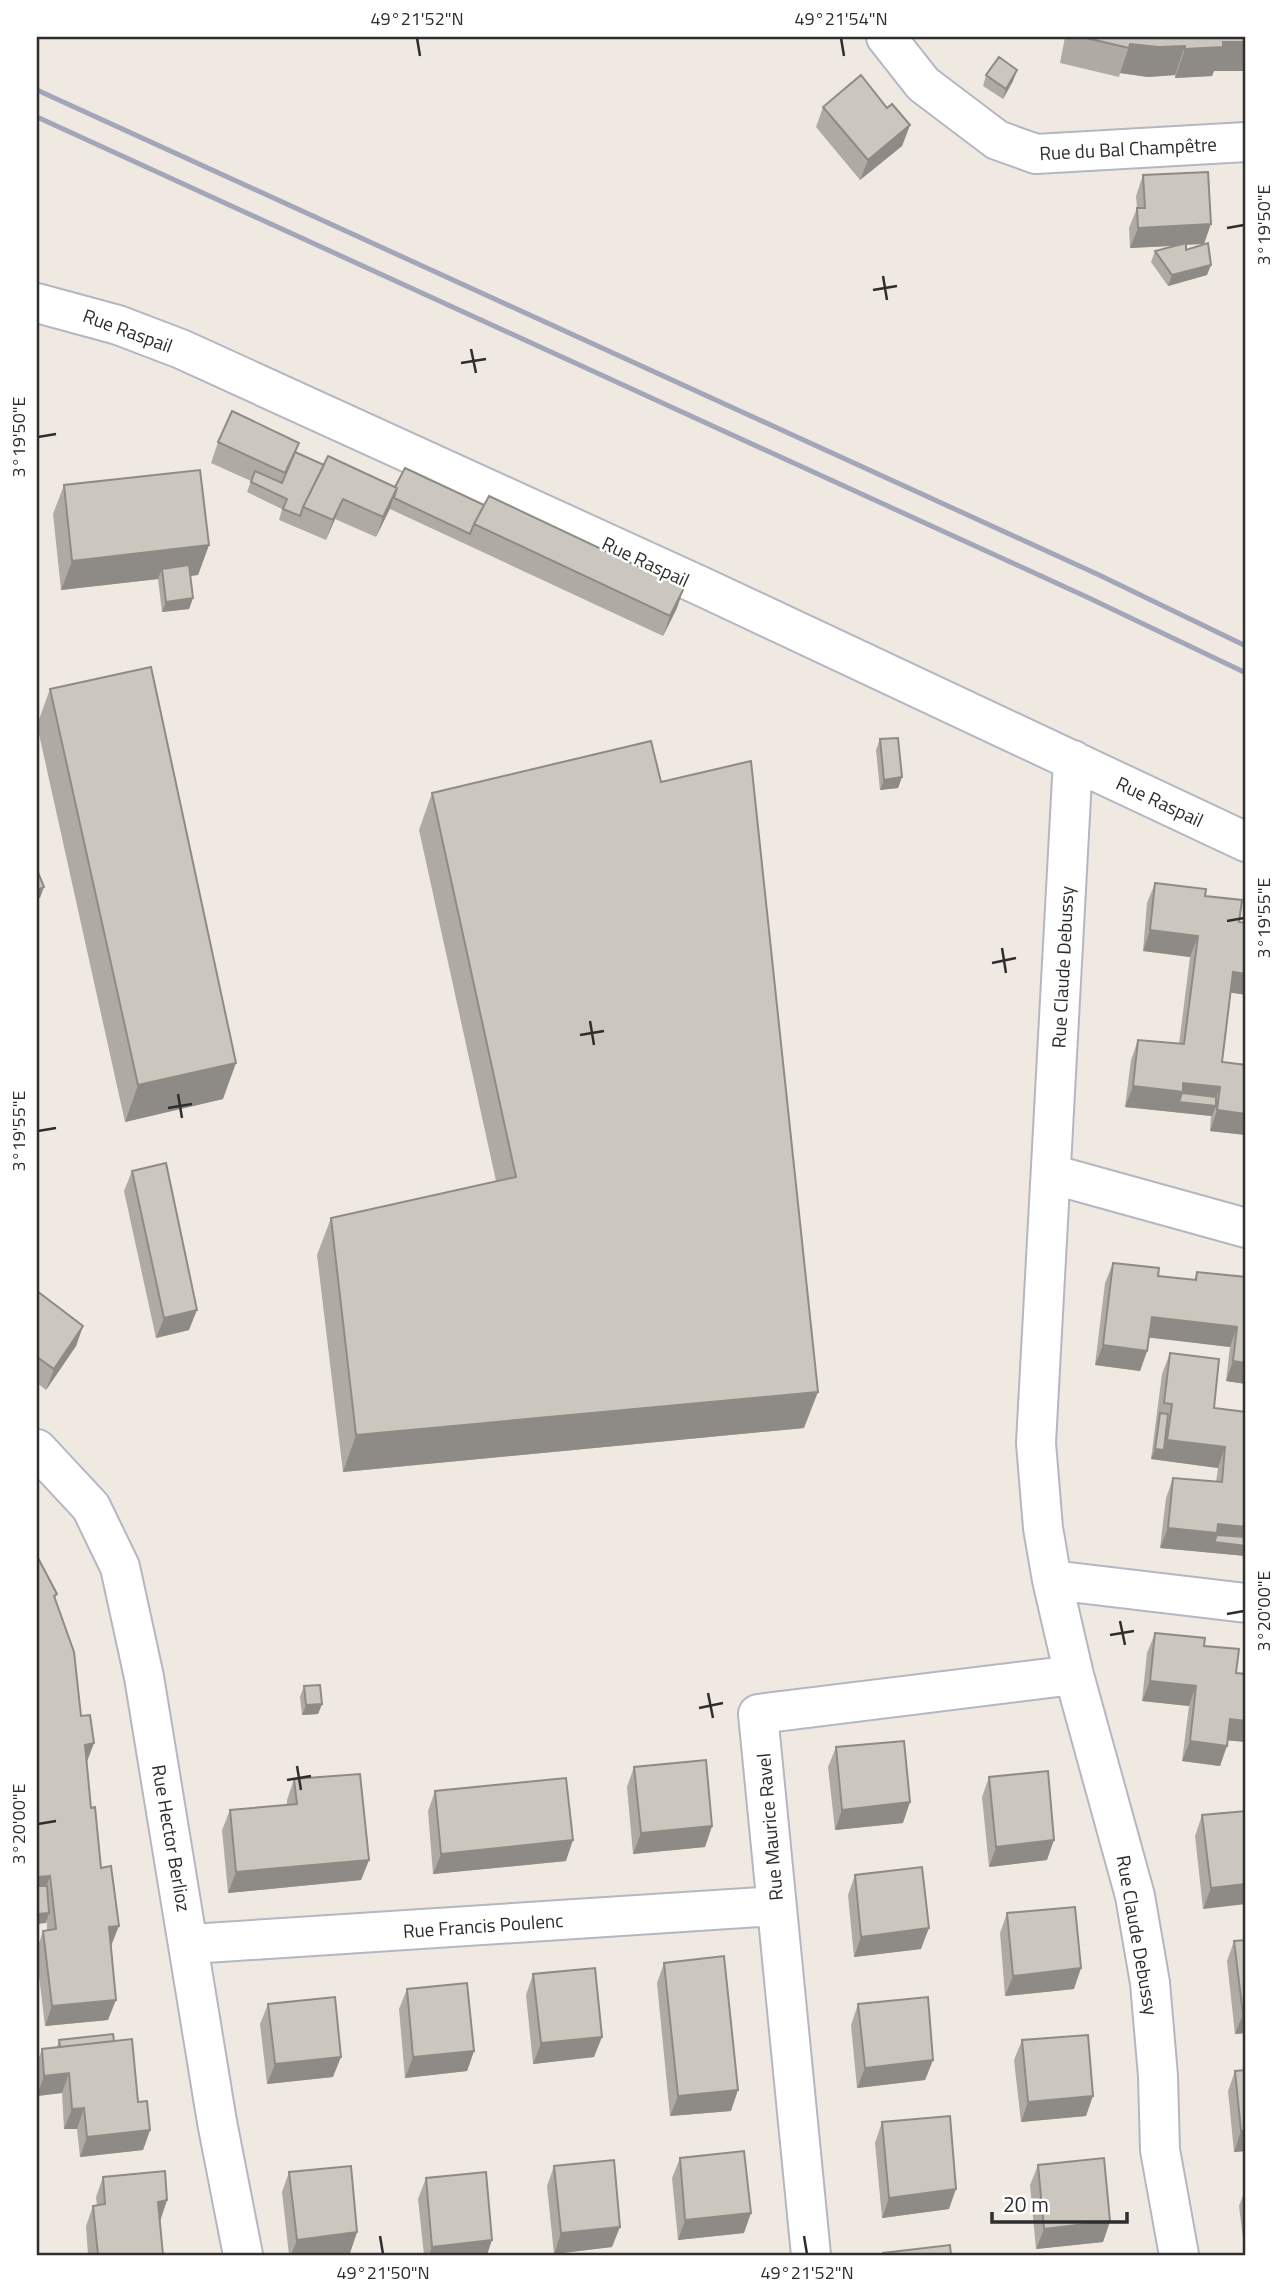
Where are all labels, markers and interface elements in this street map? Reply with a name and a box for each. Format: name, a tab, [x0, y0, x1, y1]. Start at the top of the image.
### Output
text: 49°21'52"N	[370, 5, 464, 32]
text: 49°21'54"N	[794, 5, 888, 32]
street label: Rue du Bal Champêtre	[1038, 129, 1218, 167]
text: 3°19'50"E	[1250, 185, 1277, 265]
street label: Rue Raspail	[79, 300, 177, 360]
text: 3°19'50"E	[5, 397, 32, 477]
street label: Rue Raspail	[597, 528, 695, 594]
street label: Rue Raspail	[1111, 768, 1209, 834]
text: 3°19'55"E	[1250, 878, 1277, 958]
street label: Rue Claude Debussy	[1043, 885, 1081, 1049]
text: 3°19'55"E	[5, 1091, 32, 1171]
text: 3°20'00"E	[1250, 1571, 1277, 1651]
street label: Rue Maurice Ravel	[748, 1752, 790, 1902]
street label: Rue Hector Berlioz	[145, 1762, 199, 1914]
text: 3°20'00"E	[5, 1784, 32, 1864]
street label: Rue Claude Debussy	[1110, 1853, 1166, 2017]
street label: Rue Francis Poulenc	[402, 1905, 564, 1945]
scale bar	[992, 2180, 1127, 2224]
text: 20 m	[1003, 2188, 1049, 2220]
text: 49°21'50"N	[336, 2259, 430, 2286]
text: 49°21'52"N	[760, 2259, 854, 2286]

